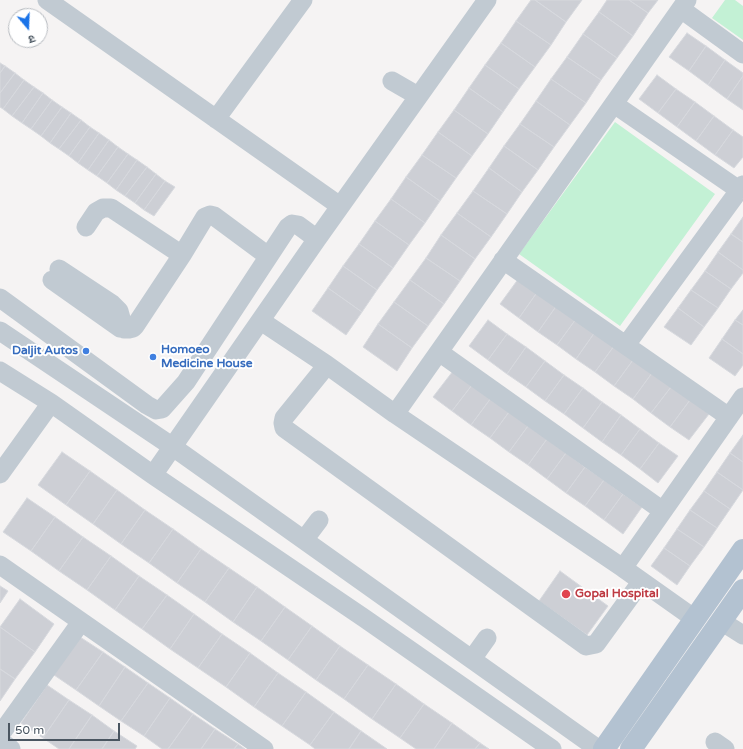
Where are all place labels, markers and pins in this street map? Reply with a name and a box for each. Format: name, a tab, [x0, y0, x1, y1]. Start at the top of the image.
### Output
place label: Homoeo Medicine House	[161, 343, 252, 371]
place label: Daljit Autos	[12, 344, 78, 358]
marker: Daljit Autos	[81, 346, 91, 356]
marker: Homoeo Medicine House	[148, 352, 158, 362]
place label: Gopal Hospital	[575, 587, 659, 601]
marker: Gopal Hospital	[560, 588, 572, 600]

